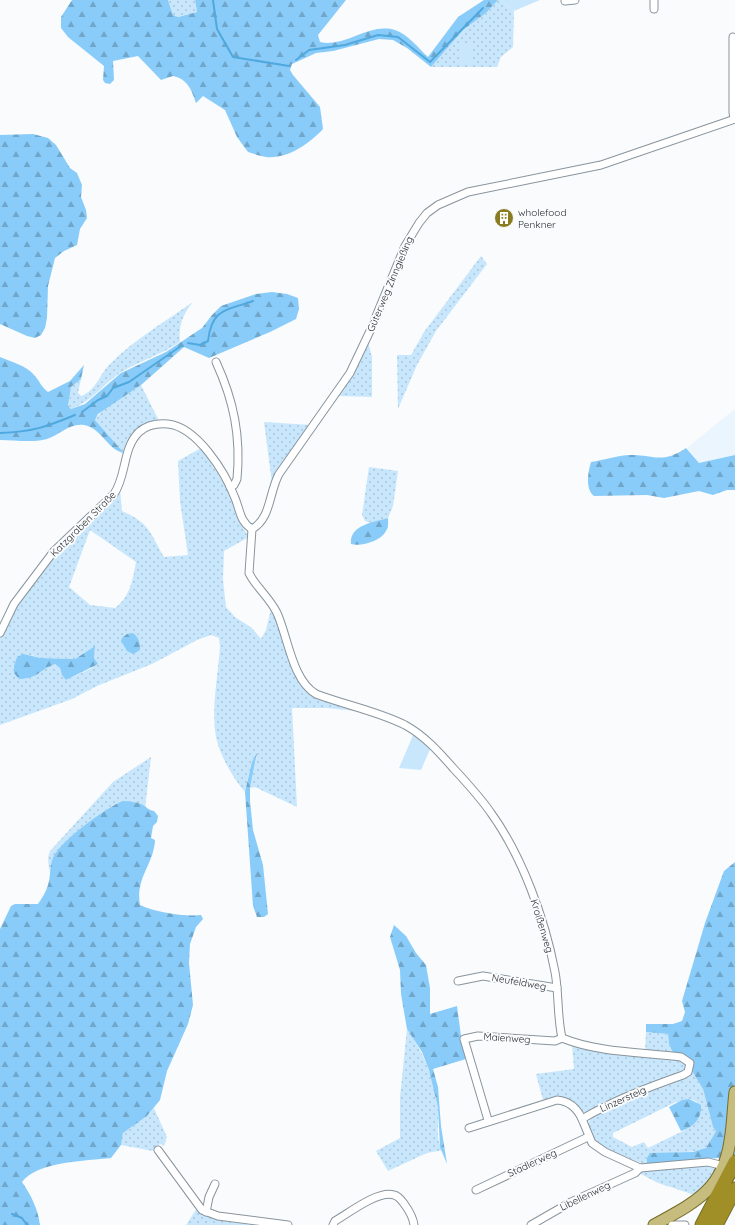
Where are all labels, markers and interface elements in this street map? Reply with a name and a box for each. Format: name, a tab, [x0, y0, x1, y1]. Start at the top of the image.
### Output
place label: wholefood Penkner	[518, 206, 566, 231]
building icon: wholefood Penkner	[493, 207, 515, 229]
street label: Güterweg Zinngießing	[364, 234, 416, 334]
street label: Katzgraben Straße	[47, 488, 119, 560]
street label: Kroißenweg	[528, 898, 556, 954]
street label: Neufeldweg	[491, 971, 547, 993]
street label: Maienweg	[483, 1030, 531, 1046]
street label: Linzersteig	[598, 1083, 648, 1115]
street label: Stadlerweg	[505, 1146, 559, 1180]
street label: Libellenweg	[558, 1178, 612, 1214]

